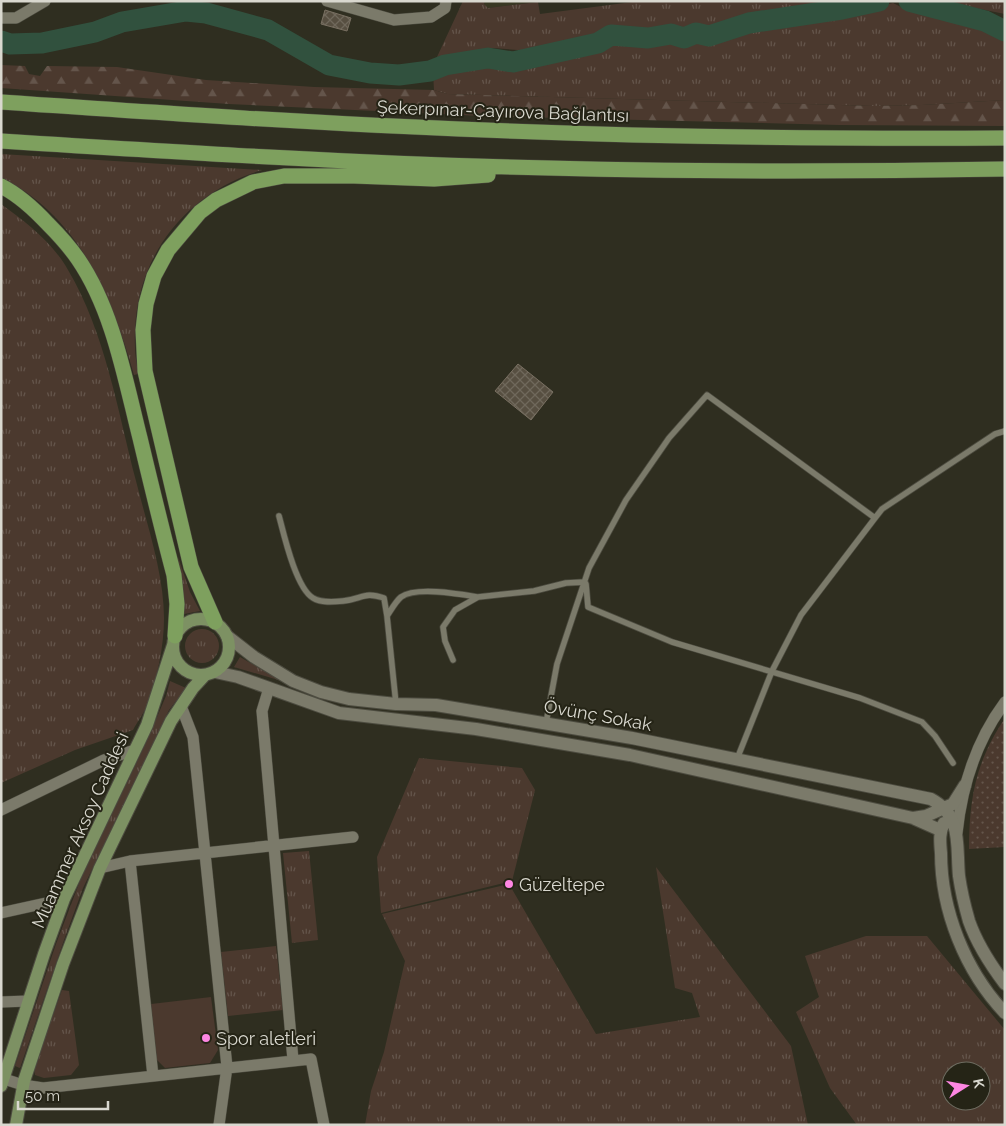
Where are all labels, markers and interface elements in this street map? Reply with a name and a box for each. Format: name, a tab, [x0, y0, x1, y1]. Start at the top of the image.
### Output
street label: Şekerpınar-Çayırova Bağlantısı	[377, 96, 629, 126]
street label: Övünç Sokak	[542, 695, 654, 735]
street label: Muammer Aksoy Caddesi	[27, 729, 133, 931]
place label: Güzeltepe	[519, 874, 605, 895]
marker: Güzeltepe	[503, 878, 515, 890]
place label: Spor aletleri	[216, 1028, 316, 1049]
marker: Spor aletleri	[200, 1032, 212, 1044]
north arrow	[941, 1061, 991, 1111]
text: K	[970, 1077, 988, 1090]
scale bar	[18, 1078, 108, 1110]
text: 50 m	[25, 1087, 60, 1105]

